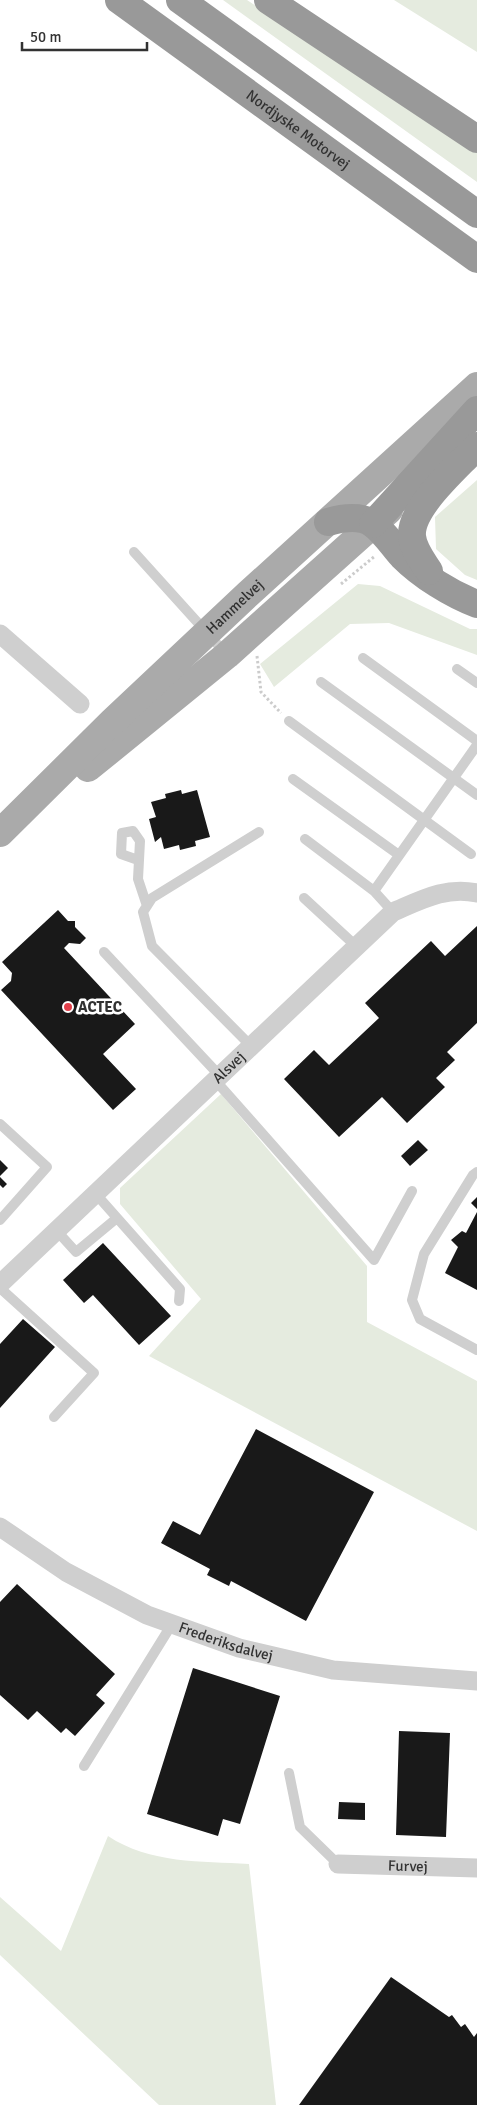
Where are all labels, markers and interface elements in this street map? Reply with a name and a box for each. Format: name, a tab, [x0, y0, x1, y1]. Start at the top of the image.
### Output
scale bar	[22, 20, 148, 52]
text: 50 m	[30, 28, 61, 46]
street label: Nordjyske Motorvej	[243, 86, 354, 173]
street label: Hammelvej	[202, 576, 267, 638]
place label: ACTEC	[78, 998, 122, 1016]
marker: ACTEC	[62, 1001, 74, 1013]
street label: Alsvej	[209, 1048, 249, 1087]
street label: Frederiksdalvej	[176, 1618, 275, 1665]
street label: Furvej	[388, 1856, 428, 1876]

